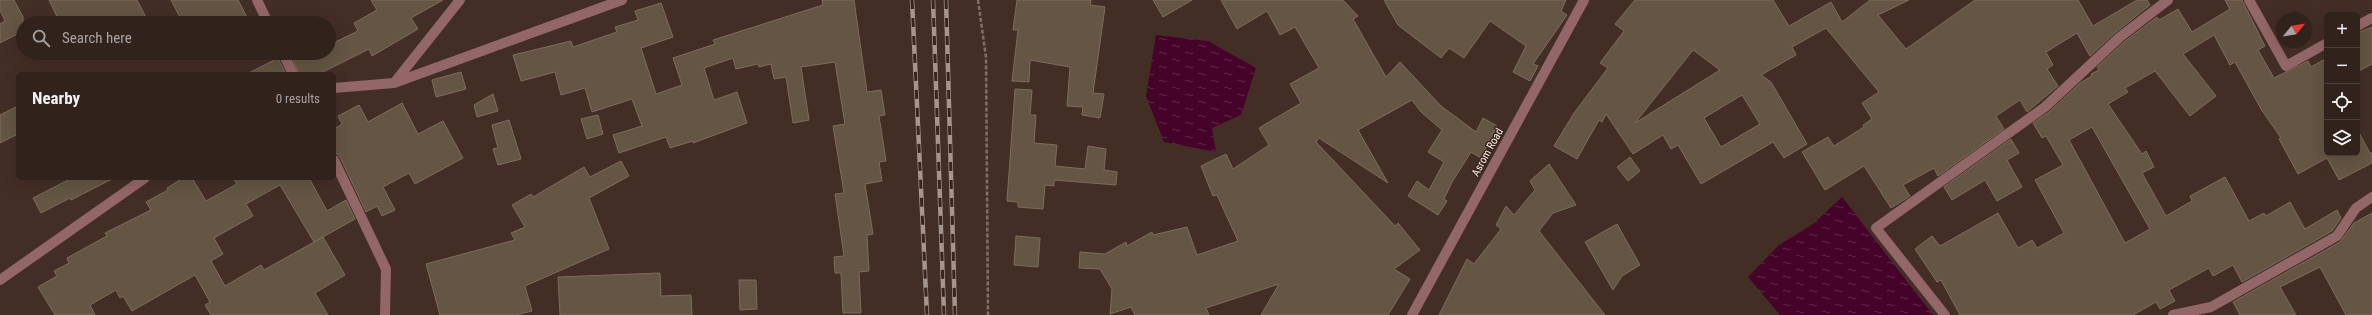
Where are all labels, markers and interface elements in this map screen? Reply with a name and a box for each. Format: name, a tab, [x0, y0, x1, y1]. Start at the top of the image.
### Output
north arrow	[2276, 12, 2312, 48]
map controls	[2324, 12, 2360, 156]
button: +	[2324, 12, 2360, 48]
search box	[16, 16, 336, 60]
icon: search	[30, 27, 52, 49]
text: Search here	[62, 29, 132, 47]
button: −	[2324, 48, 2360, 84]
button: locate	[2324, 84, 2360, 120]
text: Nearby	[32, 88, 80, 108]
text: 0 results	[276, 91, 320, 106]
button: layers	[2324, 120, 2360, 156]
street label: Asrom Road	[1469, 126, 1506, 179]

